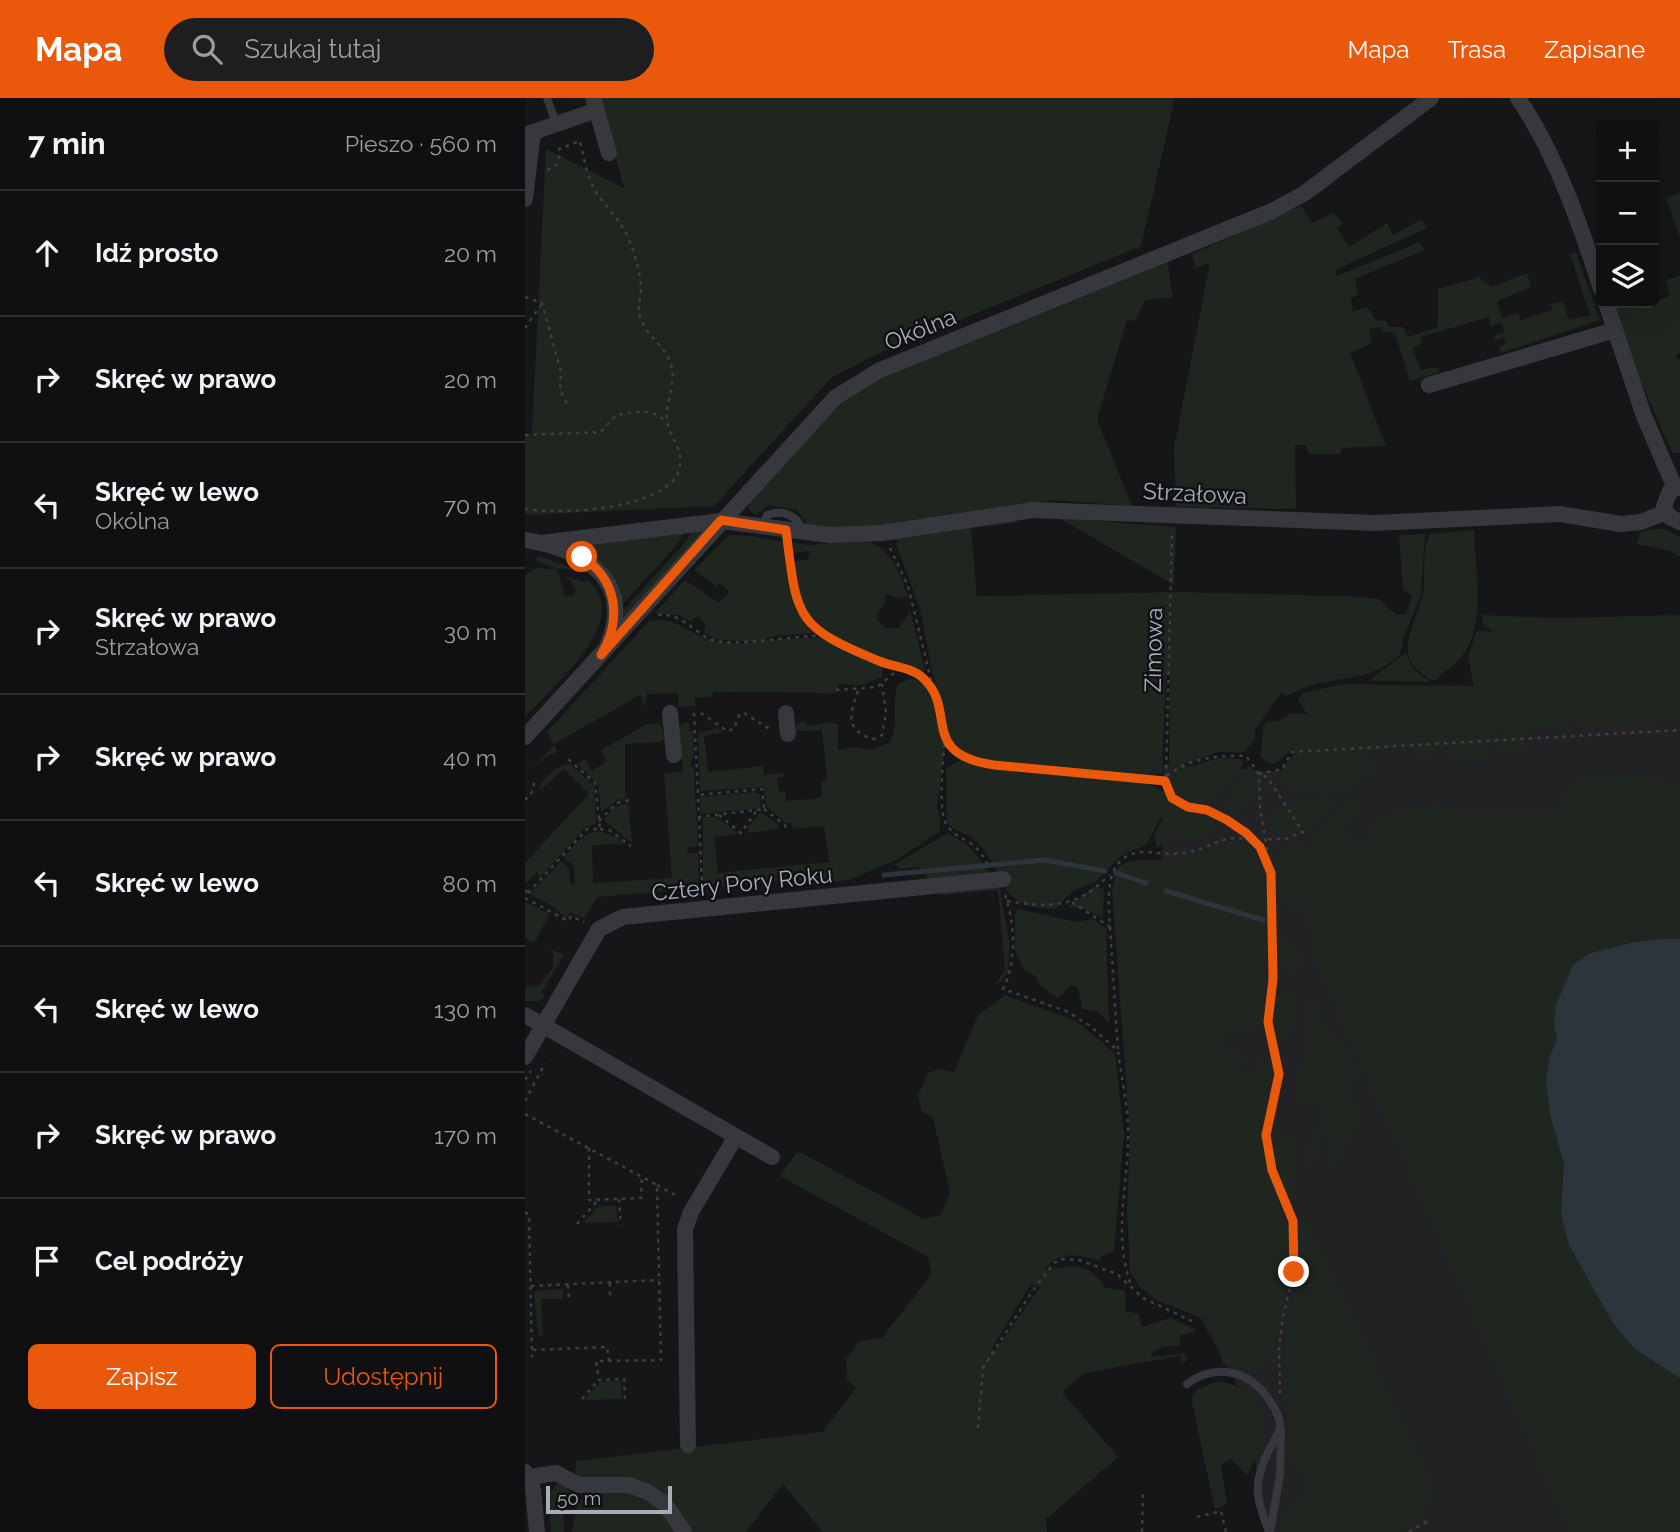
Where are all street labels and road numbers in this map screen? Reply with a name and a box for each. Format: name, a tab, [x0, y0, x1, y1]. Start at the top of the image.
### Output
street label: Okólna	[880, 302, 960, 356]
street label: Strzałowa	[1142, 477, 1248, 509]
street label: Zimowa	[1139, 607, 1167, 693]
street label: Cztery Pory Roku	[650, 860, 834, 906]

